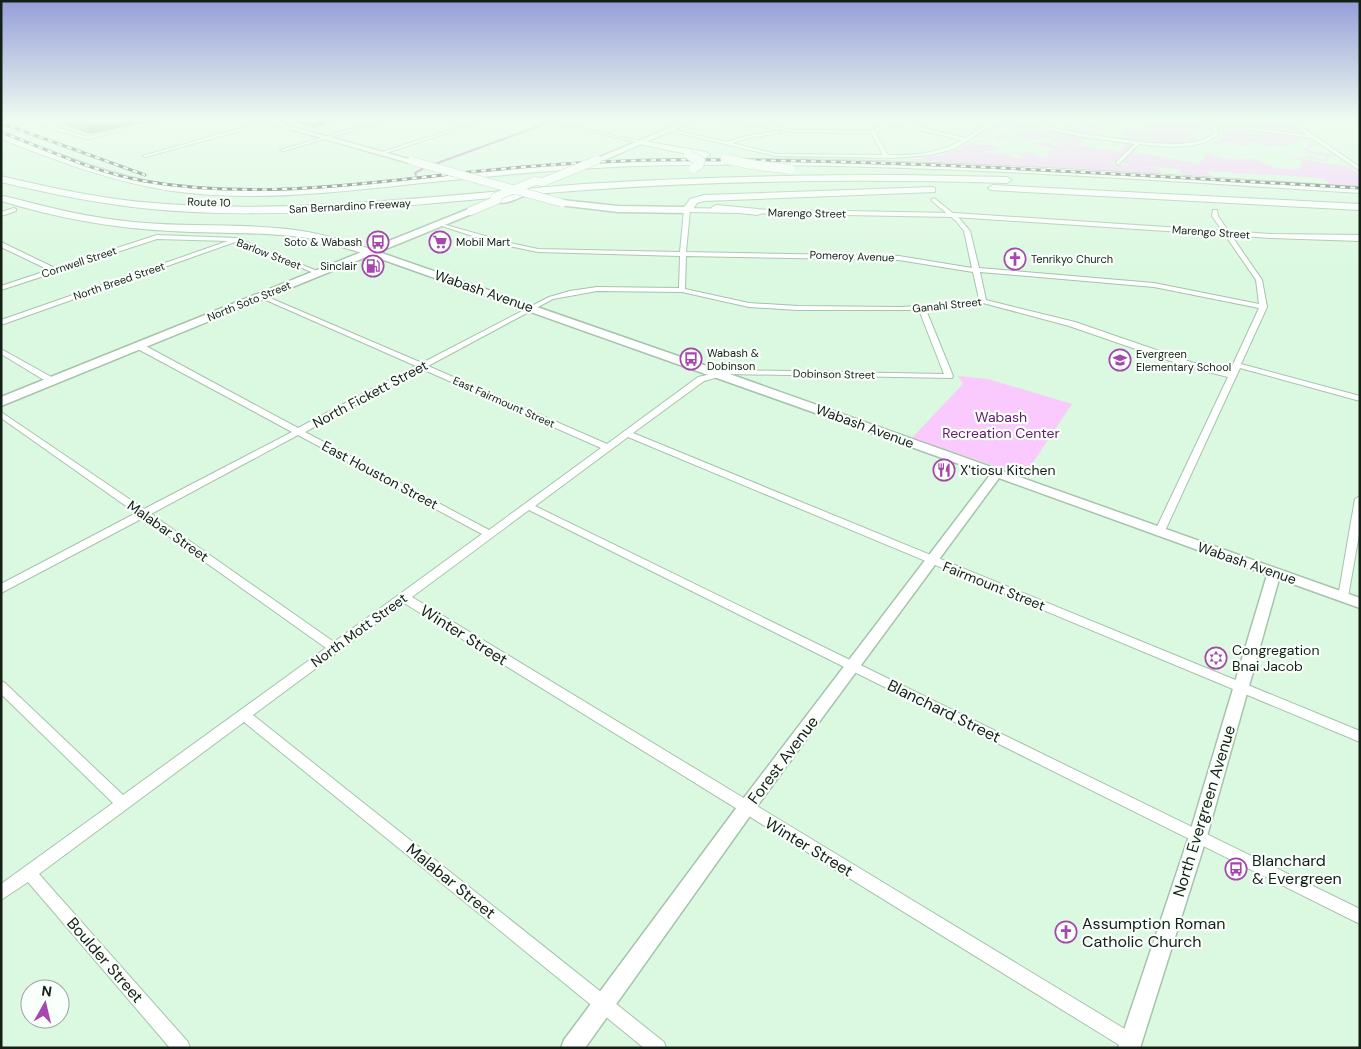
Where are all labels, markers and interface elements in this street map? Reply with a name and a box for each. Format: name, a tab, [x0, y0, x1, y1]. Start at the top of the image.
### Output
street label: Route 10	[187, 194, 231, 210]
street label: San Bernardino Freeway	[289, 196, 411, 216]
street label: Marengo Street	[768, 205, 846, 221]
street label: Marengo Street	[1172, 222, 1250, 242]
bus stop icon: Soto & Wabash	[366, 230, 390, 254]
supermarket icon: Mobil Mart	[428, 230, 452, 254]
street label: Barlow Street	[235, 235, 303, 273]
place label: Soto & Wabash	[284, 235, 362, 249]
place label: Mobil Mart	[456, 235, 510, 249]
street label: Cornwell Street	[40, 243, 118, 281]
church icon: Tenrikyo Church	[1003, 247, 1027, 271]
street label: Pomeroy Avenue	[809, 248, 895, 264]
place label: Tenrikyo Church	[1031, 252, 1113, 266]
fuel station icon: Sinclair	[361, 254, 385, 278]
street label: North Breed Street	[71, 259, 167, 303]
place label: Sinclair	[320, 259, 357, 273]
street label: Wabash Avenue	[432, 266, 536, 316]
street label: North Soto Street	[205, 278, 293, 324]
street label: Ganahl Street	[912, 294, 982, 316]
place label: Wabash & Dobinson	[707, 346, 759, 373]
bus stop icon: Wabash & Dobinson	[679, 347, 703, 371]
place label: Evergreen Elementary School	[1136, 347, 1231, 374]
school or university icon: Evergreen Elementary School	[1108, 348, 1132, 372]
street label: North Fickett Street	[309, 356, 431, 432]
street label: Dobinson Street	[793, 366, 875, 382]
street label: East Fairmount Street	[451, 373, 557, 431]
street label: Wabash Avenue	[813, 400, 917, 452]
park label: Wabash Recreation Center	[942, 408, 1060, 442]
street label: East Houston Street	[319, 437, 441, 513]
restaurant icon: X'tiosu Kitchen	[932, 458, 956, 482]
place label: X'tiosu Kitchen	[960, 461, 1055, 479]
street label: Malabar Street	[124, 496, 212, 566]
street label: Wabash Avenue	[1195, 538, 1299, 588]
street label: Fairmount Street	[940, 557, 1048, 615]
street label: North Mott Street	[307, 589, 411, 671]
street label: Winter Street	[416, 600, 512, 670]
place label: Congregation Bnai Jacob	[1232, 641, 1319, 675]
synagogue icon: Congregation Bnai Jacob	[1204, 646, 1228, 670]
street label: Blanchard Street	[884, 675, 1004, 747]
street label: Forest Avenue	[743, 712, 823, 808]
street label: North Evergreen Avenue	[1168, 723, 1240, 899]
street label: Winter Street	[761, 812, 857, 882]
street label: Malabar Street	[402, 839, 500, 923]
place label: Blanchard & Evergreen	[1252, 850, 1342, 889]
bus stop icon: Blanchard & Evergreen	[1224, 857, 1248, 881]
street label: Boulder Street	[62, 913, 148, 1007]
place label: Assumption Roman Catholic Church	[1082, 913, 1226, 952]
church icon: Assumption Roman Catholic Church	[1054, 920, 1078, 944]
north arrow	[20, 979, 70, 1029]
text: N	[40, 982, 53, 1001]

